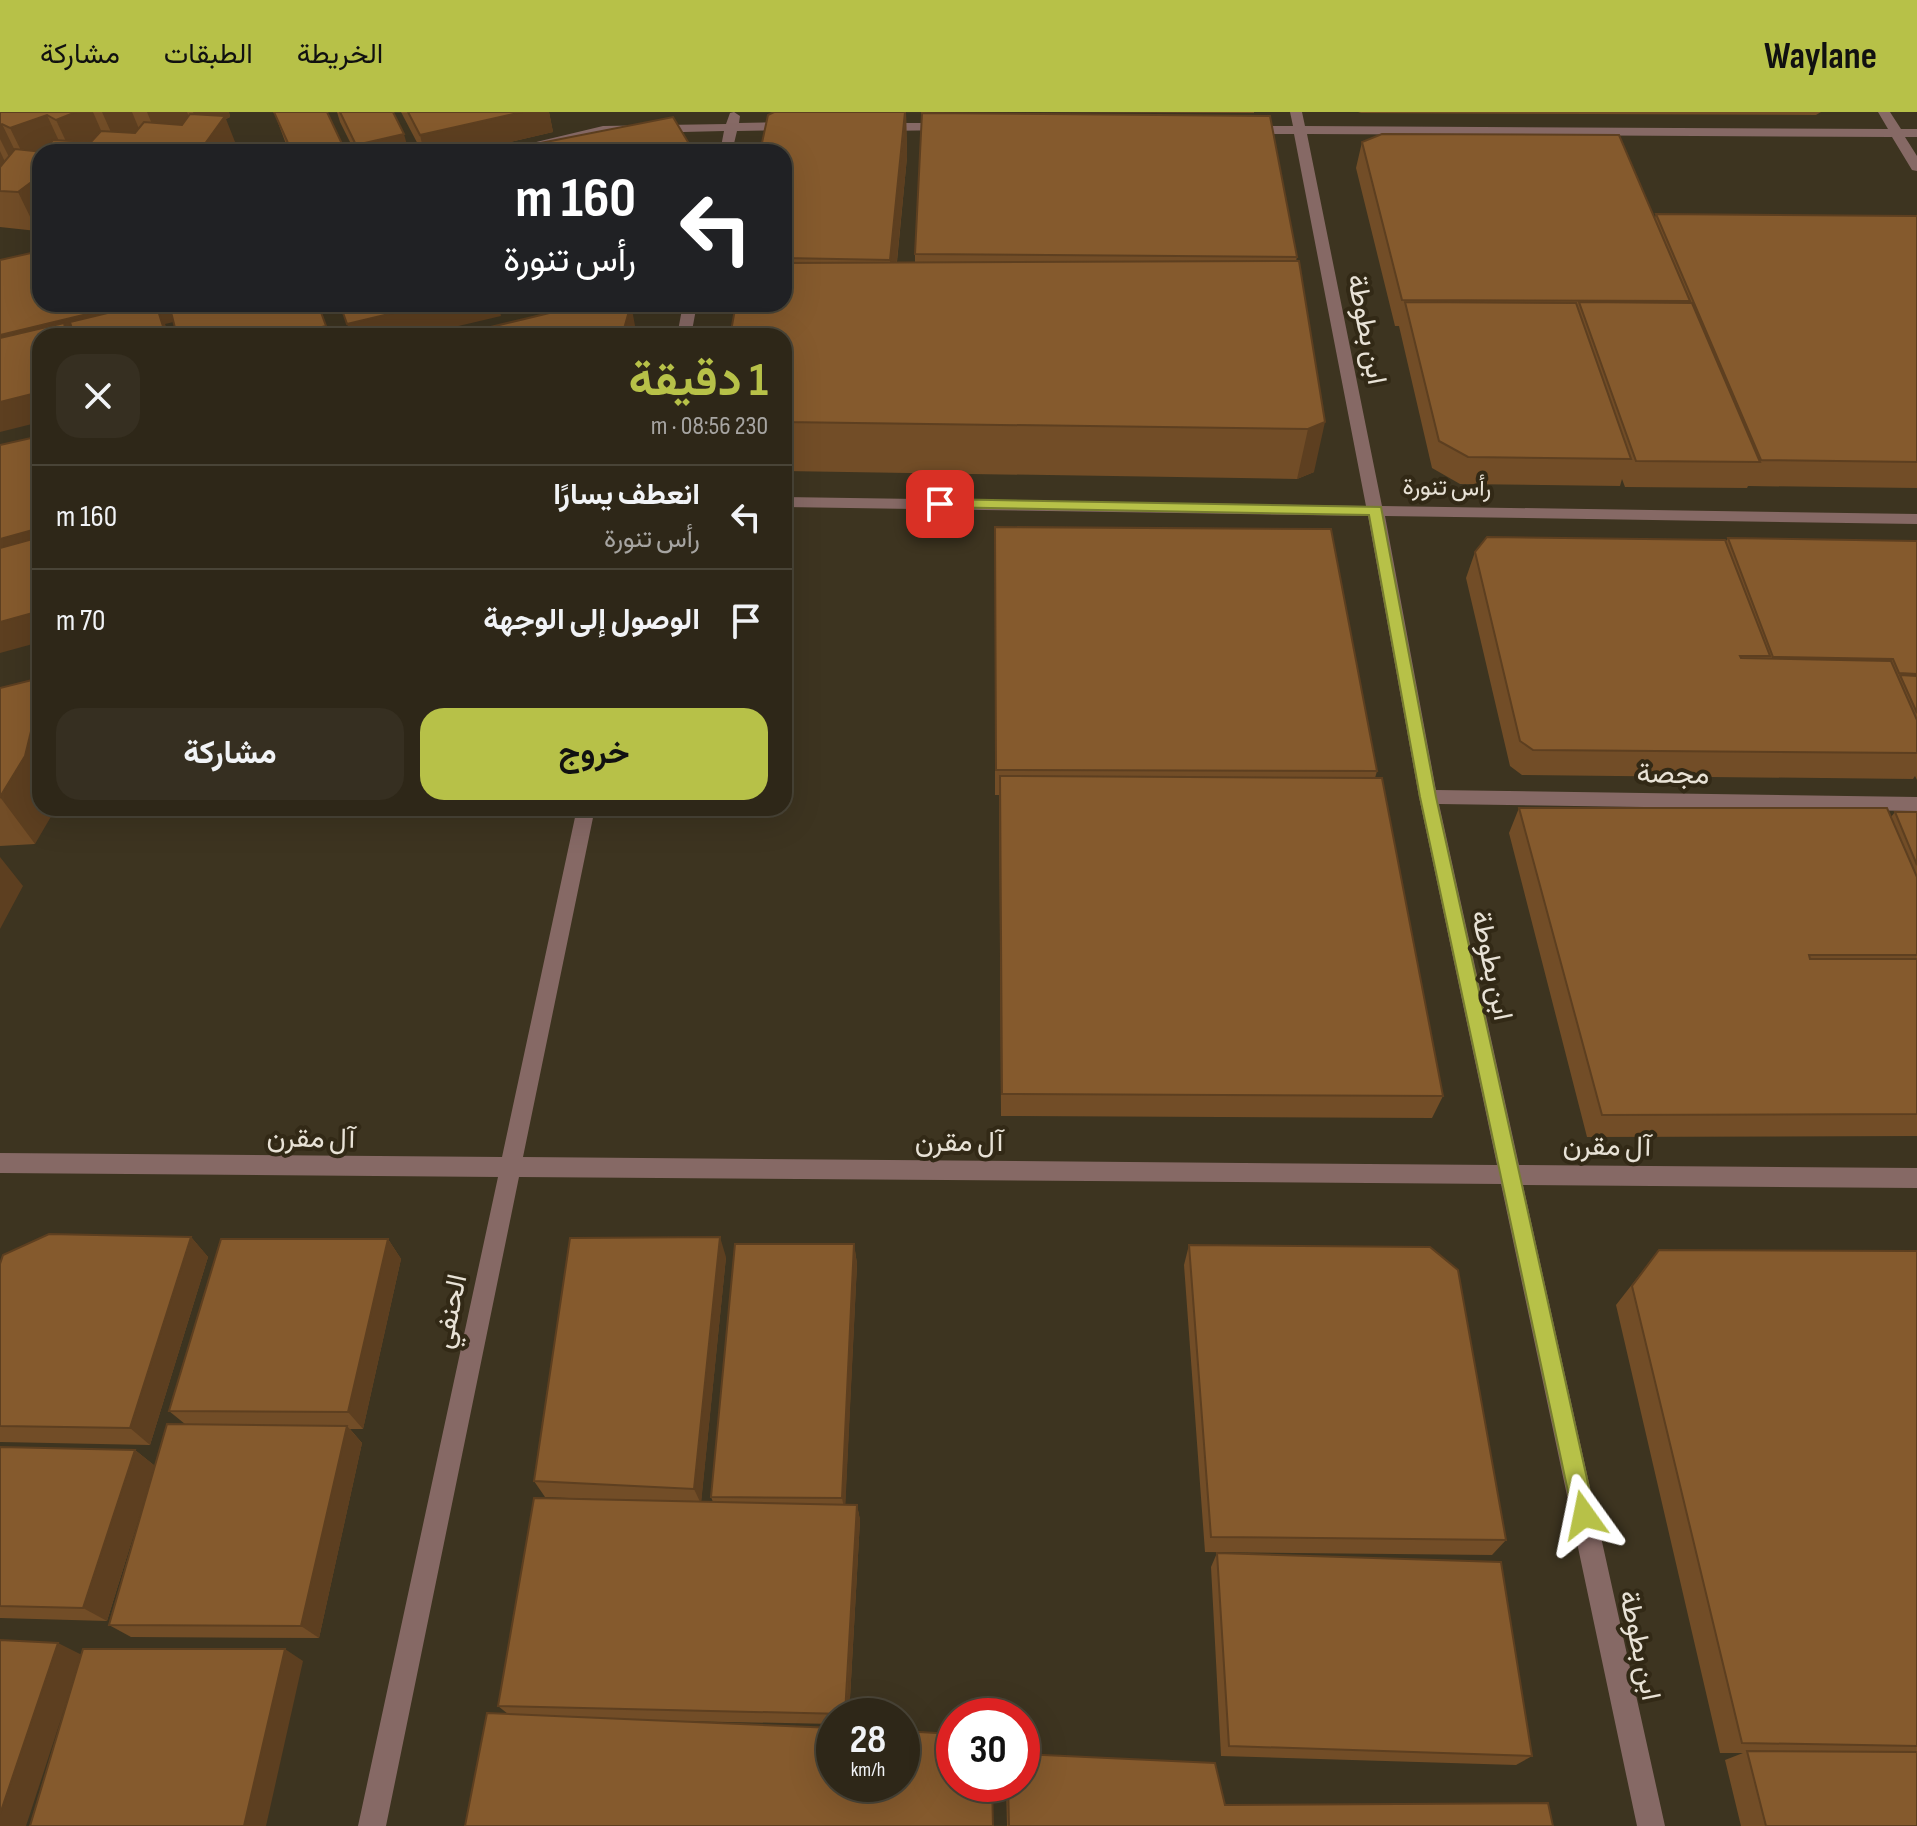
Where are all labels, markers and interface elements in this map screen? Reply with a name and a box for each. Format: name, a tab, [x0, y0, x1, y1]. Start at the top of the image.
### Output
text: Waylane	[1764, 34, 1877, 79]
text: مشاركة	[40, 38, 120, 71]
text: الطبقات	[164, 38, 253, 71]
text: الخريطة	[297, 38, 383, 71]
text: 160 m	[515, 166, 636, 233]
icon: left	[664, 176, 768, 280]
text: رأس تنورة	[503, 239, 636, 282]
street label: ابن بطوطة	[1340, 271, 1393, 387]
text: 1 دقيقة	[629, 352, 768, 409]
button: close	[56, 354, 140, 438]
text: 230 m · 08:56	[651, 411, 768, 442]
pin	[906, 470, 974, 538]
street label: رأس تنورة	[1402, 472, 1492, 503]
text: انعطف يسارًا	[553, 477, 700, 513]
icon: arrive	[918, 482, 962, 526]
icon: left	[724, 495, 768, 539]
text: 160 m	[56, 499, 117, 535]
text: رأس تنورة	[604, 524, 700, 555]
icon: arrive	[724, 599, 768, 643]
text: الوصول إلى الوجهة	[483, 602, 700, 638]
text: 70 m	[56, 603, 105, 639]
button: مشاركة	[56, 708, 404, 800]
button: خروج	[420, 708, 768, 800]
street label: مجصة	[1636, 757, 1710, 792]
street label: ابن بطوطة	[1464, 907, 1519, 1023]
street label: آل مقرن	[266, 1121, 358, 1156]
street label: آل مقرن	[915, 1126, 1006, 1159]
street label: آل مقرن	[1562, 1129, 1654, 1164]
street label: الحنفي	[427, 1271, 479, 1353]
position arrow	[1542, 1473, 1626, 1557]
street label: ابن بطوطة	[1612, 1587, 1667, 1703]
speed limit sign: 30	[936, 1698, 1040, 1802]
text: 28	[850, 1716, 886, 1764]
text: km/h	[851, 1758, 885, 1782]

